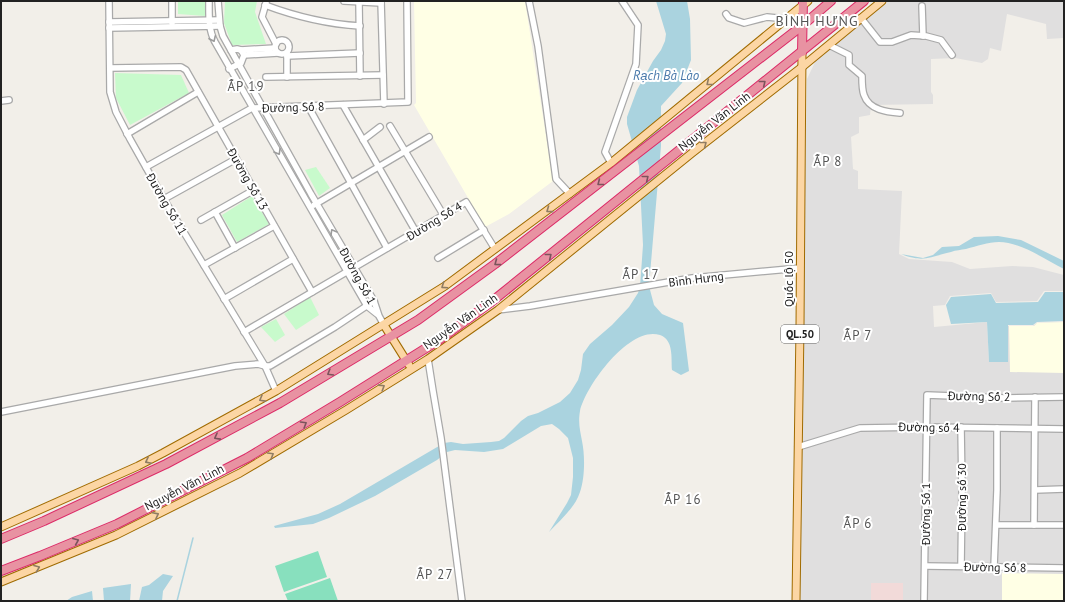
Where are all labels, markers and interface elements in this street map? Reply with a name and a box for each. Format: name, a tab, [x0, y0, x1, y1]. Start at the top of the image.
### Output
district label: BÌNH HƯNG	[775, 12, 859, 30]
one-way arrow	[208, 35, 216, 43]
water label: Rạch Bà Lào	[633, 67, 700, 84]
district label: ẤP 19	[228, 78, 265, 95]
one-way arrow	[706, 79, 713, 86]
one-way arrow	[759, 81, 766, 88]
street label: Nguyễn Văn Linh	[675, 88, 753, 154]
street label: Đường Số 8	[260, 98, 325, 116]
one-way arrow	[700, 141, 707, 148]
street label: Đường Số 13	[224, 144, 272, 213]
one-way arrow	[273, 148, 280, 155]
district label: ẤP 8	[814, 153, 842, 170]
street label: Đường Số 11	[143, 169, 191, 238]
one-way arrow	[642, 175, 649, 182]
one-way arrow	[597, 179, 604, 186]
street label: Đường Số 4	[402, 198, 465, 244]
one-way arrow	[546, 205, 553, 212]
one-way arrow	[331, 229, 338, 237]
street label: Đường Số 1	[336, 244, 380, 307]
street label: Quốc lộ 50	[781, 251, 796, 307]
one-way arrow	[545, 253, 552, 260]
one-way arrow	[494, 258, 501, 266]
district label: ẤP 17	[623, 266, 660, 283]
street label: Bình Hưng	[667, 268, 725, 290]
one-way arrow	[441, 281, 448, 289]
street label: Nguyễn Văn Linh	[420, 290, 500, 352]
road number: QL.50	[781, 325, 819, 343]
district label: ẤP 7	[844, 327, 872, 344]
one-way arrow	[327, 369, 334, 376]
one-way arrow	[378, 384, 385, 392]
street label: Đường Số 2	[947, 388, 1010, 404]
one-way arrow	[259, 394, 266, 401]
street label: Đường số 4	[897, 419, 960, 435]
one-way arrow	[300, 421, 307, 428]
one-way arrow	[214, 432, 221, 439]
one-way arrow	[267, 452, 274, 459]
one-way arrow	[144, 456, 152, 464]
street label: Nguyễn Văn Linh	[142, 461, 226, 513]
street label: Đường số 30	[954, 463, 969, 532]
street label: Đường Số 1	[918, 483, 933, 546]
district label: ẤP 16	[665, 491, 702, 508]
one-way arrow	[152, 512, 159, 519]
district label: ẤP 6	[844, 515, 872, 532]
one-way arrow	[72, 538, 80, 546]
street label: Đường Số 8	[963, 559, 1026, 575]
one-way arrow	[34, 564, 41, 572]
district label: ẤP 27	[417, 566, 454, 583]

